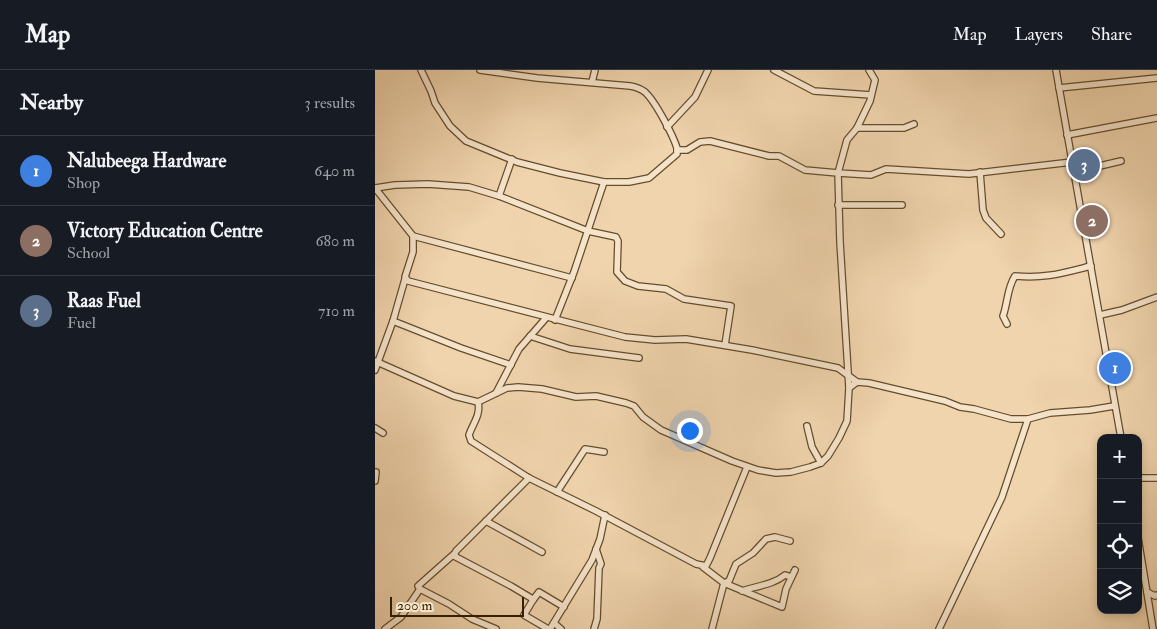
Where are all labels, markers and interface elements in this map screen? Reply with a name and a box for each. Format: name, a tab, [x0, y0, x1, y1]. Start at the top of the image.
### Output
text: Map	[25, 19, 70, 50]
text: Map	[953, 23, 987, 46]
text: Layers	[1015, 23, 1063, 46]
text: Share	[1091, 23, 1132, 46]
text: Nearby	[20, 89, 83, 116]
text: 3 results	[304, 93, 355, 113]
pin: 3	[1068, 146, 1100, 184]
text: Nalubeega Hardware	[67, 149, 226, 173]
text: 1	[33, 161, 39, 181]
text: 640 m	[314, 161, 355, 181]
text: Shop	[67, 173, 100, 193]
pin: 2	[1076, 202, 1108, 240]
text: Victory Education Centre	[67, 219, 263, 243]
text: 2	[32, 231, 40, 251]
text: 680 m	[315, 231, 355, 251]
text: School	[67, 243, 110, 263]
text: Raas Fuel	[67, 289, 141, 313]
text: 3	[33, 301, 39, 321]
text: 710 m	[318, 301, 355, 321]
text: Fuel	[67, 313, 96, 333]
pin: 1	[1099, 349, 1131, 387]
your location	[677, 418, 703, 444]
map controls	[1097, 434, 1142, 614]
button: +	[1097, 434, 1142, 479]
button: −	[1097, 479, 1142, 524]
button: locate	[1097, 524, 1142, 569]
button: layers	[1097, 569, 1142, 614]
scale bar	[390, 594, 524, 617]
text: 200 m	[397, 597, 432, 614]

